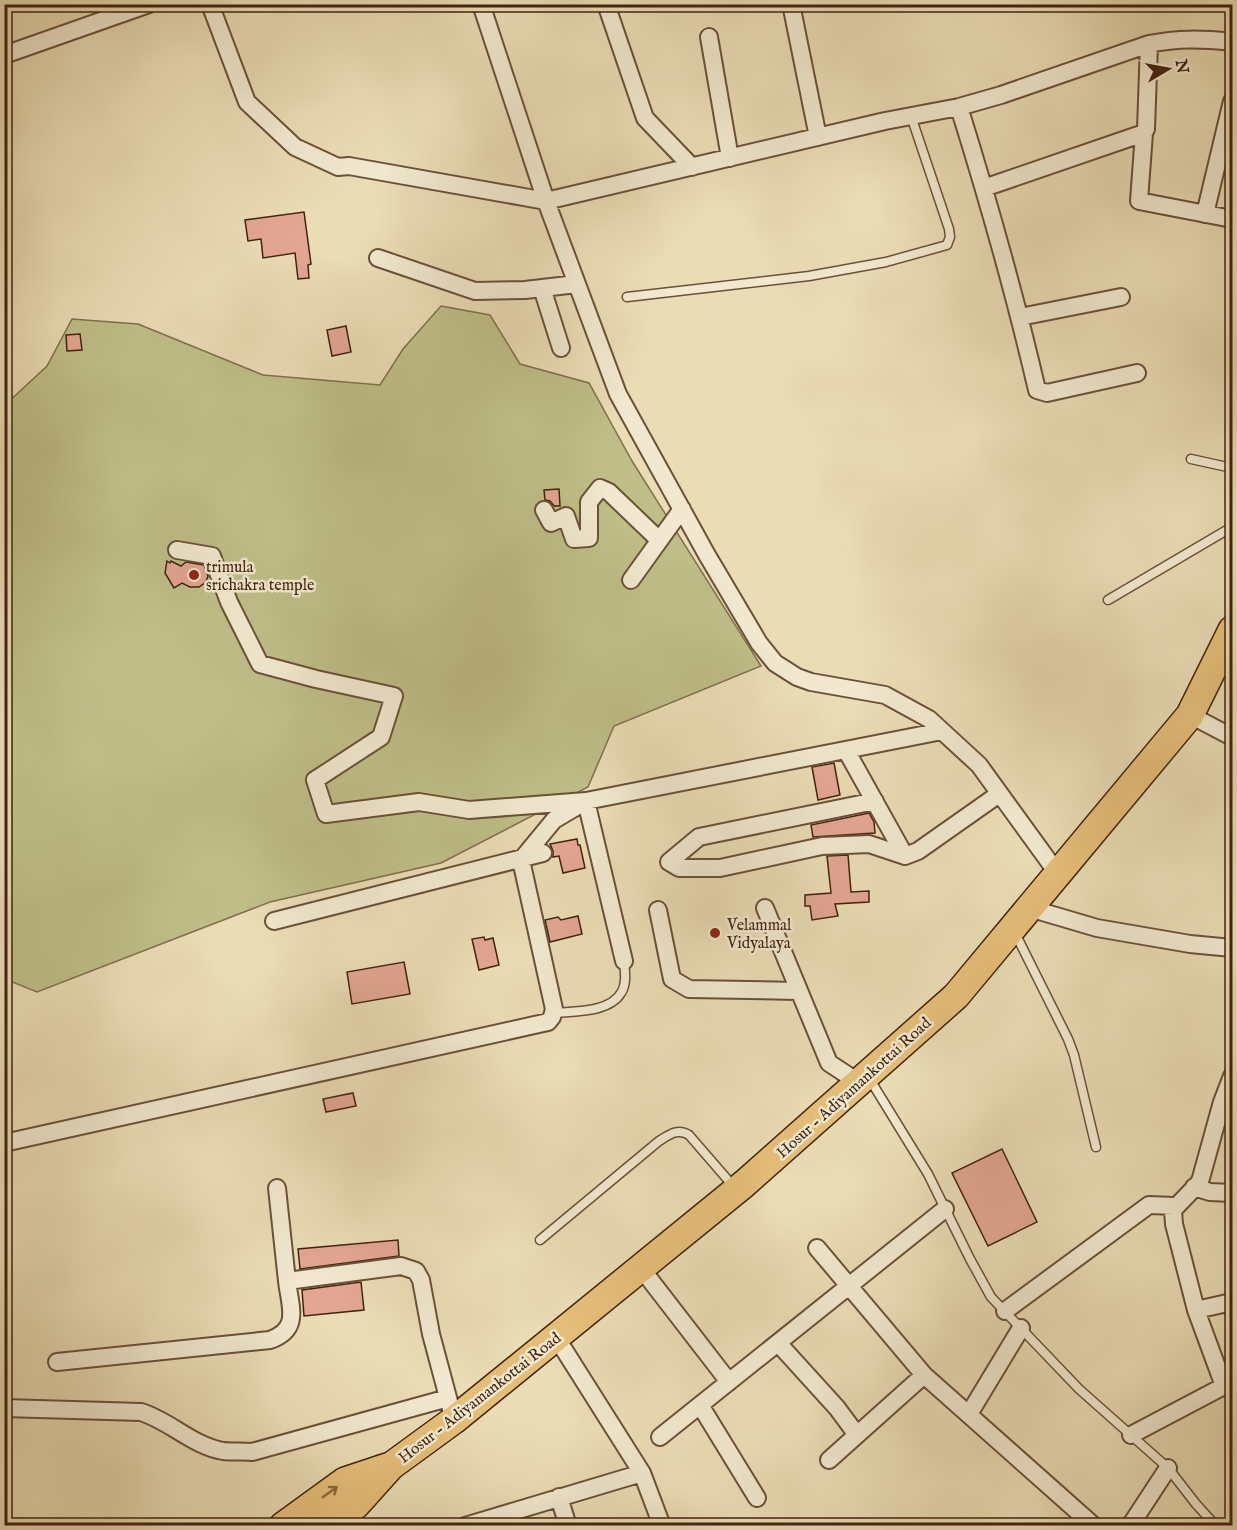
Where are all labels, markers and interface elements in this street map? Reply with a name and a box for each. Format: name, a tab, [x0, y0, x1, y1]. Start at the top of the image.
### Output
north arrow	[1138, 39, 1198, 99]
text: N	[1170, 57, 1192, 75]
place label: trimula srichakra temple	[206, 558, 314, 596]
marker: trimula srichakra temple	[187, 568, 201, 582]
place label: Velammal Vidyalaya	[726, 916, 792, 954]
marker: Velammal Vidyalaya	[708, 926, 722, 940]
street label: Hosur - Adiyamankottai Road	[773, 1013, 936, 1163]
street label: Hosur - Adiyamankottai Road	[395, 1328, 566, 1468]
one-way arrow	[322, 1485, 338, 1498]

